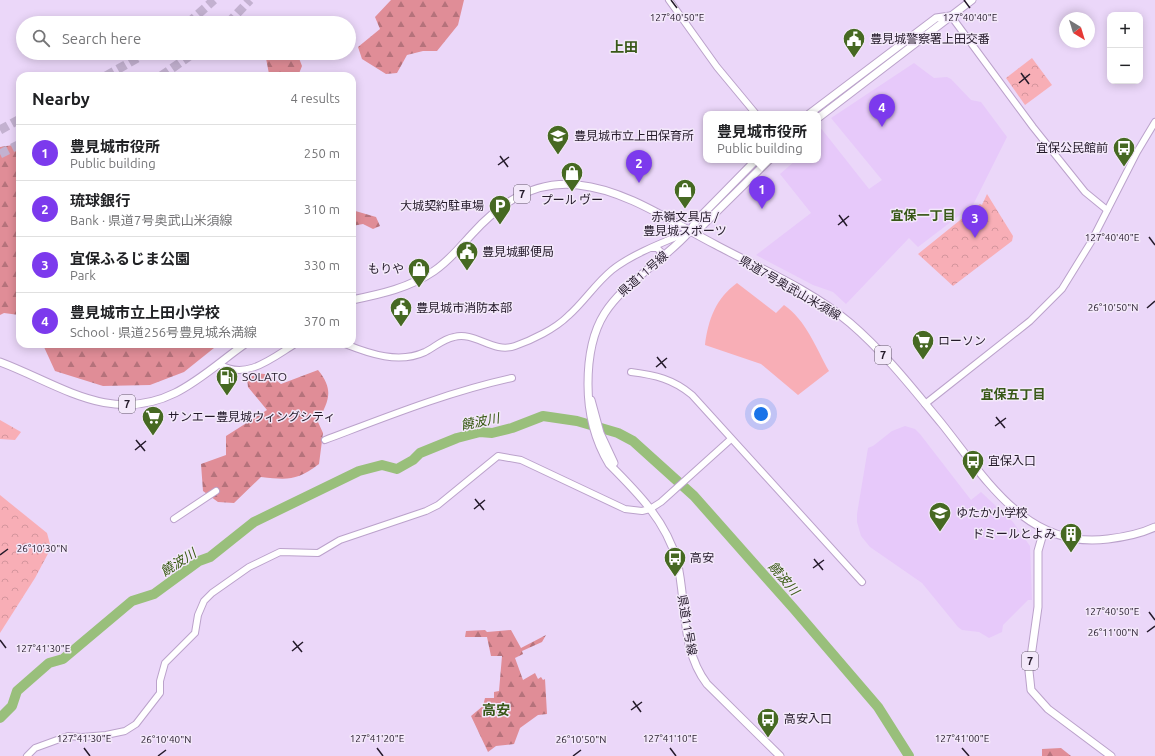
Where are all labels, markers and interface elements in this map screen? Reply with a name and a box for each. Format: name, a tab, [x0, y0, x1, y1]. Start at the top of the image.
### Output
text: 127°40'50"E	[650, 12, 705, 23]
text: 127°40'40"E	[943, 12, 998, 23]
north arrow	[1059, 12, 1095, 48]
map controls	[1107, 12, 1143, 84]
button: +	[1107, 12, 1143, 48]
search box	[16, 16, 356, 60]
public building icon: 豊見城警察署上田交番	[841, 26, 867, 59]
icon: search	[30, 27, 52, 49]
text: Search here	[62, 30, 141, 47]
place label: 豊見城警察署上田交番	[870, 32, 990, 45]
district label: 上田	[610, 39, 638, 55]
button: −	[1107, 48, 1143, 84]
text: Nearby	[32, 89, 90, 108]
text: 4 results	[290, 91, 340, 105]
pin: 4	[869, 94, 895, 127]
popup	[703, 111, 821, 163]
school or university icon: 豊見城市立上田保育所	[545, 123, 571, 156]
text: 豊見城市役所	[717, 123, 807, 140]
place label: 豊見城市立上田保育所	[574, 129, 694, 142]
bus stop icon: 宜保公民館前	[1111, 135, 1137, 168]
text: 豊見城市役所	[70, 138, 160, 155]
text: Public building	[717, 141, 803, 155]
place label: 宜保公民館前	[1036, 141, 1108, 154]
text: 1	[41, 146, 49, 160]
text: 250 m	[304, 146, 340, 160]
pin: 2	[626, 150, 652, 183]
text: Public building	[70, 156, 156, 170]
shop icon: プール ヴー	[559, 160, 585, 193]
pin: 1	[749, 176, 775, 209]
shop icon: 赤嶺文具店 / 豊見城スポーツ	[672, 177, 698, 210]
road number: 7	[514, 185, 530, 203]
text: 琉球銀行	[70, 192, 130, 209]
parking icon: 大城契約駐車場	[487, 193, 513, 226]
place label: プール ヴー	[541, 193, 603, 206]
place label: 大城契約駐車場	[400, 199, 484, 212]
text: 2	[41, 202, 49, 216]
text: 310 m	[304, 202, 340, 216]
pin: 3	[962, 205, 988, 238]
district label: 宜保一丁目	[890, 208, 956, 222]
place label: 赤嶺文具店 / 豊見城スポーツ	[643, 210, 727, 237]
text: Bank · 県道7号奥武山米須線	[70, 213, 232, 227]
text: 127°40'40"E	[1085, 232, 1140, 243]
public building icon: 豊見城郵便局	[454, 239, 480, 272]
place label: 豊見城郵便局	[482, 245, 554, 258]
street label: 県道11号線	[615, 249, 670, 299]
text: 宜保ふるじま公園	[70, 250, 190, 267]
street label: 県道7号奥武山米須線	[737, 253, 843, 322]
shop icon: もりや	[406, 256, 432, 289]
text: 3	[41, 258, 49, 272]
text: 330 m	[304, 258, 340, 272]
place label: もりや	[368, 262, 404, 275]
text: Park	[70, 268, 96, 282]
public building icon: 豊見城市消防本部	[388, 295, 414, 328]
place label: 豊見城市消防本部	[416, 301, 512, 314]
text: 26°10'50"N	[1088, 302, 1138, 313]
text: 豊見城市立上田小学校	[70, 304, 220, 321]
text: 4	[41, 314, 49, 328]
text: 370 m	[304, 314, 340, 328]
text: School · 県道256号豊見城糸満線	[70, 325, 257, 339]
supermarket icon: ローソン	[910, 328, 936, 361]
place label: ローソン	[938, 334, 986, 347]
road number: 7	[875, 346, 891, 364]
fuel station icon: SOLATO	[214, 364, 240, 397]
place label: SOLATO	[242, 370, 287, 383]
district label: 宜保五丁目	[980, 387, 1046, 401]
road number: 7	[119, 395, 135, 413]
supermarket icon: サンエー豊見城ウィングシティ	[140, 404, 166, 437]
your location	[751, 404, 771, 424]
place label: サンエー豊見城ウィングシティ	[168, 410, 335, 423]
water label: 饒波川	[460, 410, 502, 432]
bus stop icon: 宜保入口	[960, 448, 986, 481]
place label: 宜保入口	[988, 454, 1036, 467]
school or university icon: ゆたか小学校	[927, 500, 953, 533]
place label: ゆたか小学校	[956, 506, 1028, 519]
building icon: ドミールとよみ	[1058, 521, 1084, 554]
place label: ドミールとよみ	[972, 527, 1056, 540]
text: 26°10'30"N	[17, 543, 67, 554]
water label: 饒波川	[158, 544, 200, 578]
bus stop icon: 高安	[662, 545, 688, 578]
place label: 高安	[690, 551, 714, 564]
water label: 饒波川	[766, 559, 803, 599]
street label: 県道11号線	[676, 593, 699, 656]
text: 127°40'50"E	[1085, 606, 1140, 617]
text: 26°11'00"N	[1088, 627, 1138, 638]
text: 127°41'30"E	[16, 643, 71, 654]
road number: 7	[1022, 652, 1038, 670]
district label: 高安	[482, 702, 510, 718]
bus stop icon: 高安入口	[755, 706, 781, 739]
place label: 高安入口	[784, 712, 832, 725]
text: 127°41'30"E	[57, 733, 112, 744]
text: 127°41'20"E	[350, 733, 405, 744]
text: 127°41'10"E	[643, 733, 698, 744]
text: 127°41'00"E	[935, 733, 990, 744]
text: 26°10'40"N	[141, 734, 191, 745]
text: 26°10'50"N	[556, 734, 606, 745]

